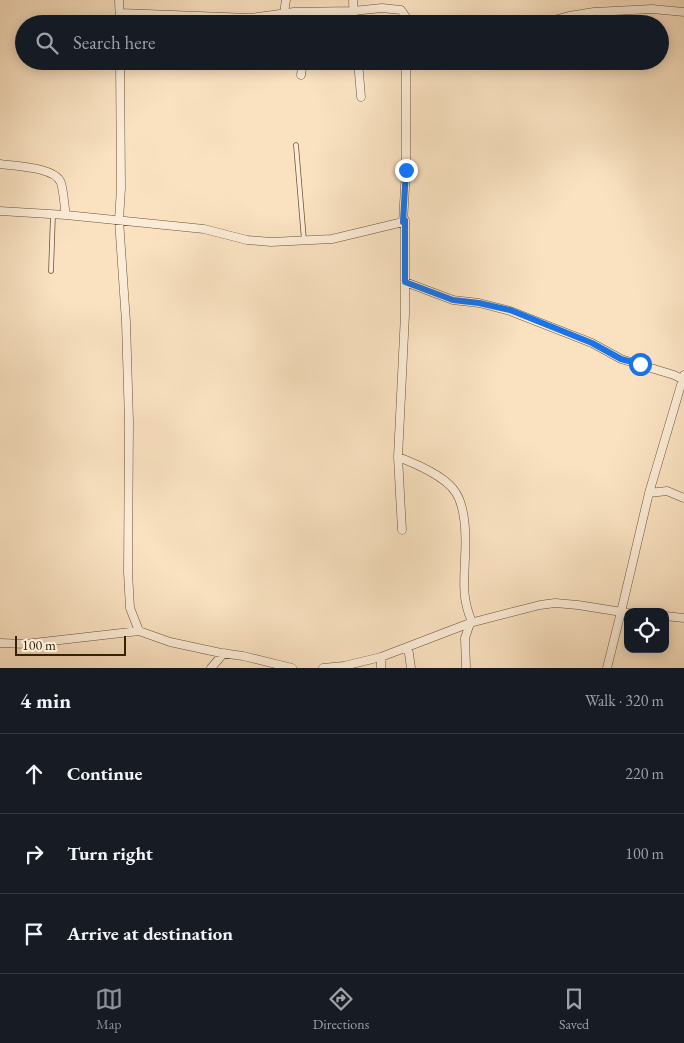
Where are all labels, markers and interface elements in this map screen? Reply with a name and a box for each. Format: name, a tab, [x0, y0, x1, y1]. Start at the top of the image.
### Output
search box	[15, 15, 669, 70]
icon: search	[33, 29, 61, 57]
text: Search here	[73, 30, 155, 55]
route end	[395, 159, 418, 182]
route start	[629, 353, 652, 376]
map controls	[624, 608, 669, 653]
button: locate	[624, 608, 669, 653]
scale bar	[15, 633, 126, 656]
text: 100 m	[22, 636, 56, 654]
text: 4 min	[20, 687, 71, 714]
text: Walk · 320 m	[585, 690, 664, 711]
icon: ahead	[20, 760, 48, 788]
text: Continue	[67, 761, 142, 786]
text: 220 m	[625, 763, 664, 784]
icon: right	[20, 840, 48, 868]
text: Turn right	[67, 841, 153, 866]
text: 100 m	[625, 843, 664, 864]
icon: arrive	[20, 920, 48, 948]
text: Arrive at destination	[67, 921, 233, 946]
tab: Map	[95, 985, 123, 1033]
tab: Directions	[313, 985, 369, 1033]
tab: Saved	[559, 985, 589, 1033]

